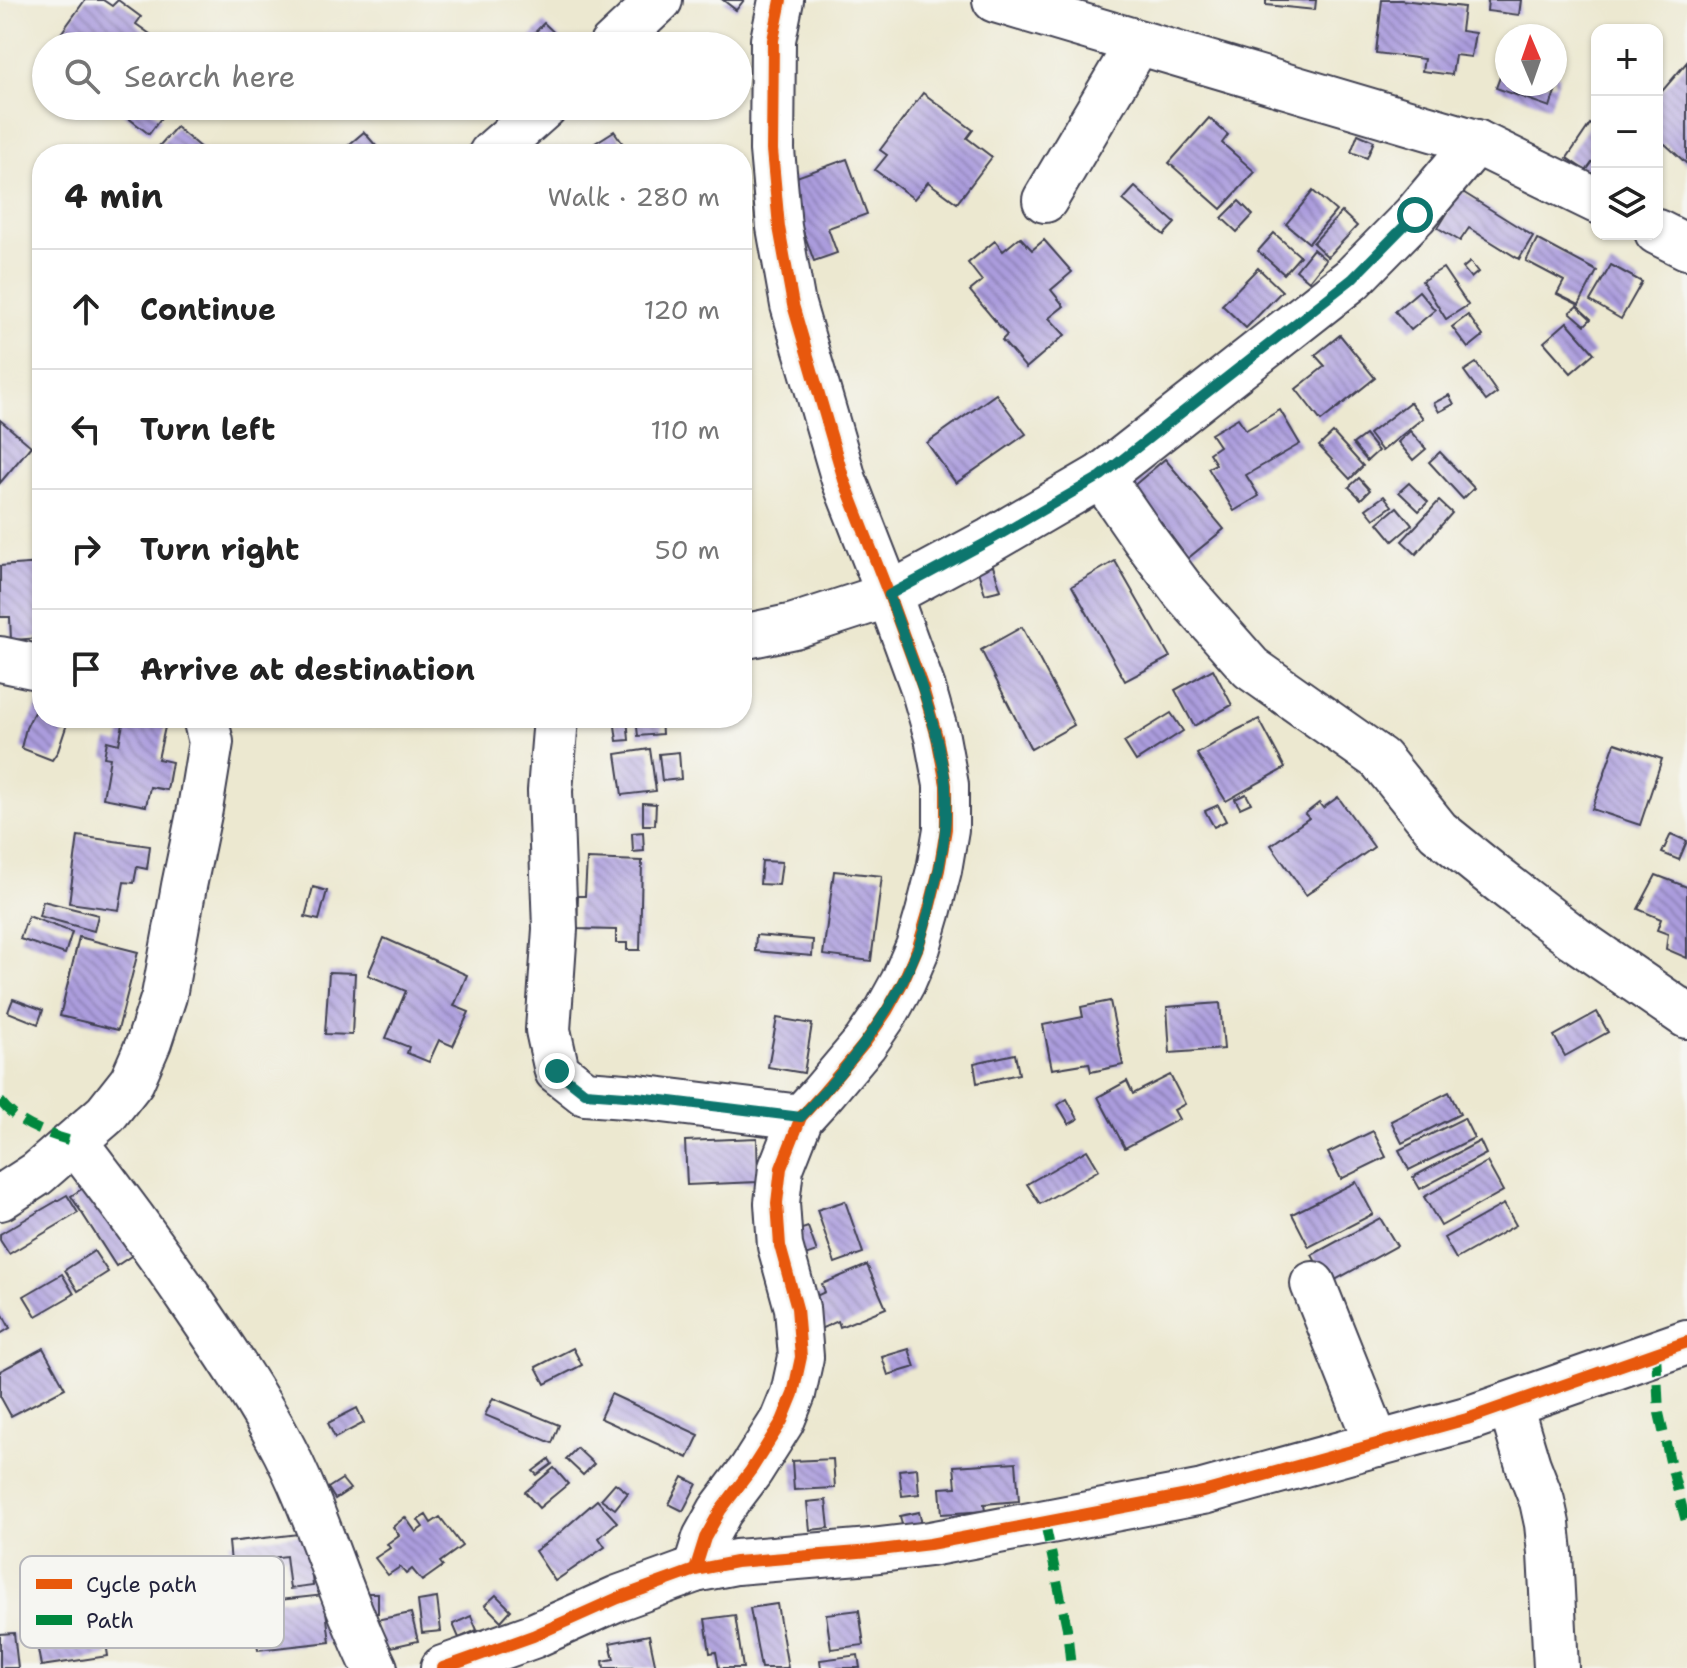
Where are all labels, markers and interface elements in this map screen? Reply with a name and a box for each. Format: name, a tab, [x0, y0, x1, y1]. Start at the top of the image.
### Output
north arrow	[1495, 24, 1567, 96]
map controls	[1591, 24, 1663, 240]
button: +	[1591, 24, 1663, 96]
search box	[32, 32, 752, 120]
icon: search	[60, 54, 104, 98]
text: Search here	[124, 56, 295, 97]
button: −	[1591, 96, 1663, 168]
button: layers	[1591, 168, 1663, 240]
text: 4 min	[64, 173, 163, 219]
text: Walk · 280 m	[548, 179, 720, 214]
route start	[1397, 197, 1433, 233]
icon: ahead	[64, 287, 108, 331]
text: Continue	[140, 289, 276, 330]
text: 120 m	[644, 292, 720, 327]
icon: left	[64, 407, 108, 451]
text: Turn left	[140, 409, 275, 450]
text: 110 m	[650, 412, 720, 447]
icon: right	[64, 527, 108, 571]
text: Turn right	[140, 529, 299, 570]
text: 50 m	[655, 532, 720, 567]
icon: arrive	[64, 647, 108, 691]
text: Arrive at destination	[140, 649, 475, 690]
route end	[539, 1053, 575, 1089]
legend	[20, 1556, 284, 1648]
text: Cycle path	[86, 1570, 197, 1599]
text: Path	[86, 1606, 134, 1635]

